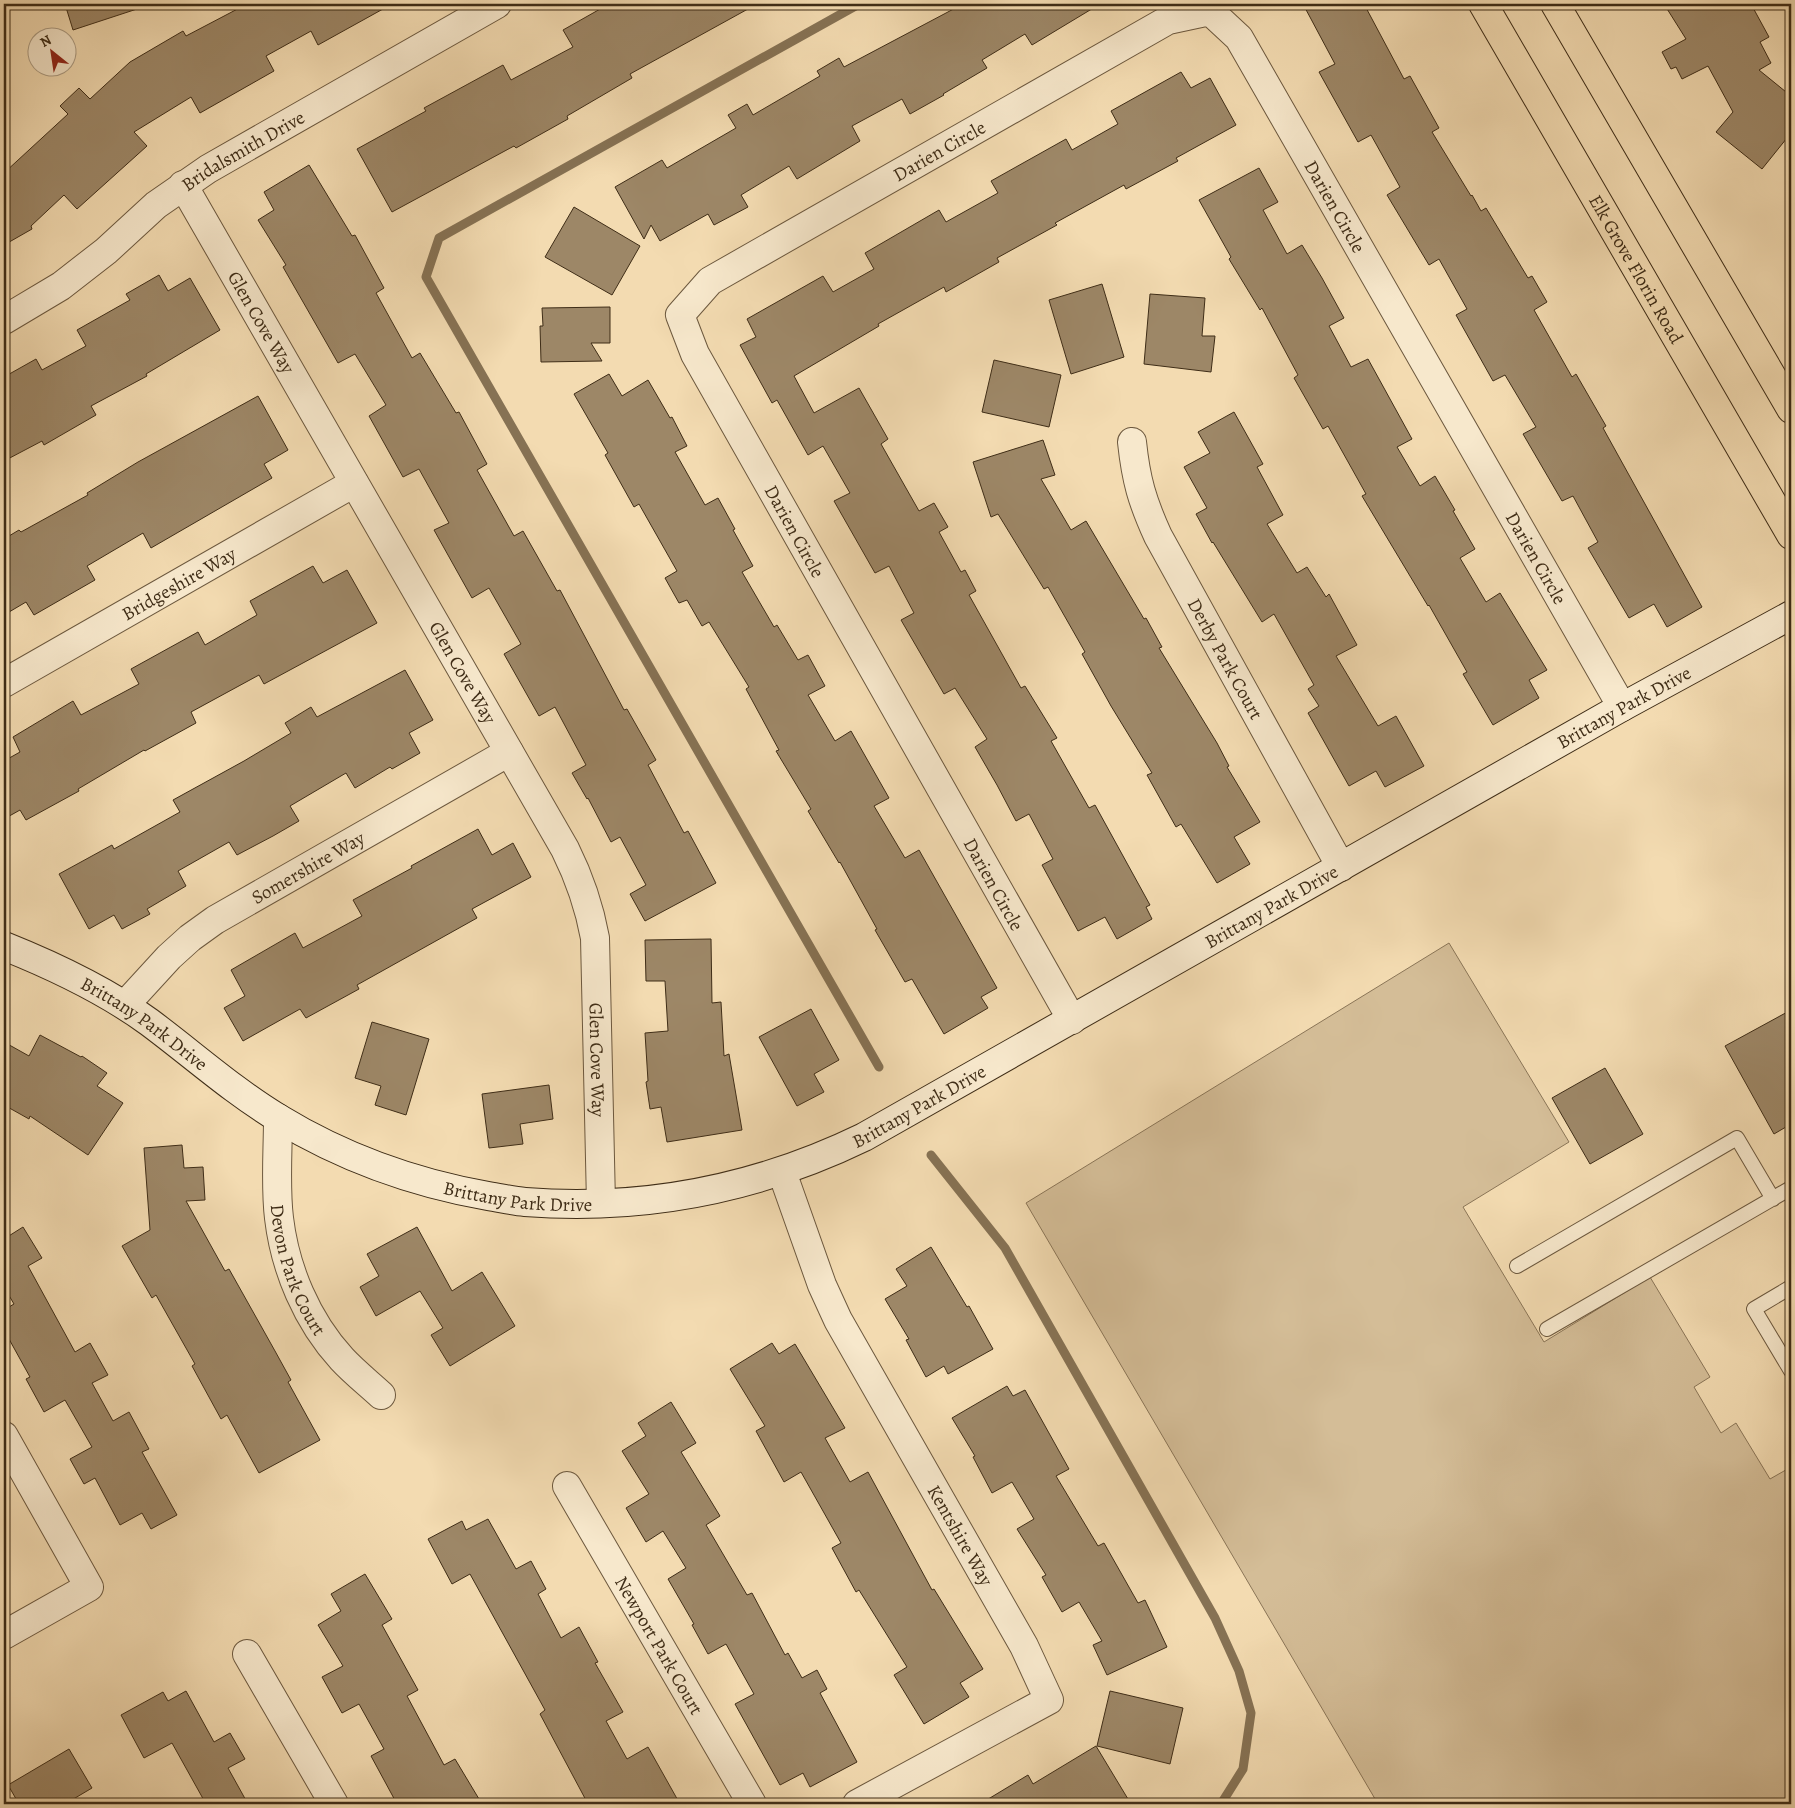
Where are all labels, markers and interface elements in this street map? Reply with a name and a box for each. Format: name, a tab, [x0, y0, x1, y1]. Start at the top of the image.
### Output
north arrow	[28, 28, 78, 78]
text: N	[37, 30, 55, 52]
street label: Bridalsmith Drive	[176, 105, 310, 198]
street label: Darien Circle	[888, 115, 991, 188]
street label: Darien Circle	[1298, 156, 1371, 258]
street label: Elk Grove Florin Road	[1582, 190, 1690, 349]
street label: Glen Cove Way	[221, 267, 301, 379]
street label: Darien Circle	[758, 480, 830, 583]
street label: Darien Circle	[1499, 507, 1572, 609]
street label: Bridgeshire Way	[117, 541, 241, 627]
street label: Derby Park Court	[1181, 594, 1269, 724]
street label: Glen Cove Way	[423, 617, 502, 729]
street label: Brittany Park Drive	[1552, 660, 1696, 755]
street label: Somershire Way	[247, 825, 370, 911]
street label: Darien Circle	[957, 833, 1029, 936]
street label: Brittany Park Drive	[1200, 859, 1343, 955]
street label: Brittany Park Drive	[76, 971, 213, 1077]
street label: Glen Cove Way	[582, 1002, 611, 1118]
street label: Brittany Park Drive	[848, 1059, 991, 1155]
street label: Brittany Park Drive	[441, 1175, 592, 1218]
street label: Devon Park Court	[264, 1203, 332, 1341]
street label: Kentshire Way	[921, 1480, 999, 1591]
street label: Newport Park Court	[608, 1571, 709, 1720]

